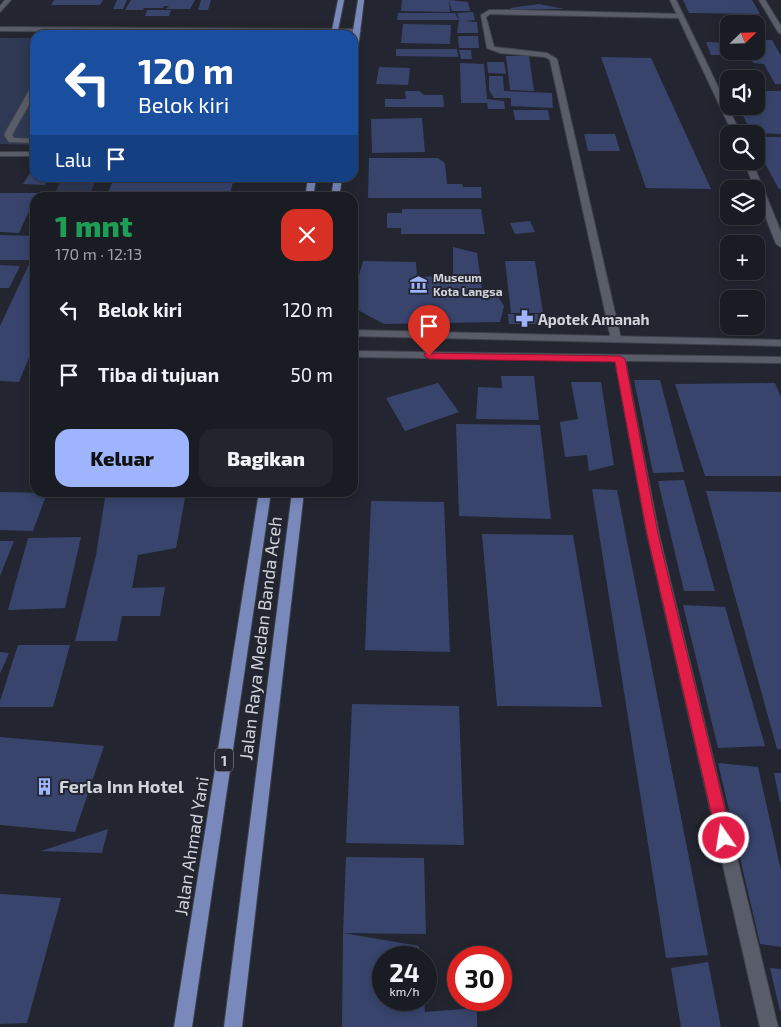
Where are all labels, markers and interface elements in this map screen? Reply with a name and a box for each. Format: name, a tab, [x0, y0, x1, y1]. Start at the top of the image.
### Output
north arrow	[720, 15, 765, 60]
map controls	[720, 15, 765, 335]
text: 120 m	[138, 49, 234, 91]
icon: left	[55, 50, 120, 115]
button: sound	[720, 70, 765, 115]
text: Belok kiri	[138, 91, 229, 117]
button: search	[720, 125, 765, 170]
icon: arrive	[102, 145, 130, 173]
text: Lalu	[55, 148, 92, 171]
button: layers	[720, 180, 765, 225]
text: 1 mnt	[55, 207, 133, 243]
button: close	[281, 209, 333, 261]
button: +	[720, 235, 765, 280]
text: 170 m · 12:13	[55, 244, 142, 263]
place label: Museum Kota Langsa	[433, 270, 503, 298]
museum icon: Museum Kota Langsa	[409, 274, 429, 294]
button: −	[720, 290, 765, 335]
icon: left	[55, 296, 83, 324]
text: Belok kiri	[98, 298, 182, 321]
text: 120 m	[282, 298, 333, 321]
pin	[408, 305, 450, 356]
pharmacy icon: Apotek Amanah	[514, 309, 534, 329]
place label: Apotek Amanah	[538, 310, 650, 328]
icon: arrive	[415, 312, 443, 340]
icon: arrive	[55, 361, 83, 389]
text: Tiba di tujuan	[98, 363, 219, 386]
text: 50 m	[290, 363, 333, 386]
button: Keluar	[55, 429, 189, 487]
button: Bagikan	[199, 429, 333, 487]
street label: Jalan Raya Medan Banda Aceh	[234, 515, 286, 761]
road number: 1	[215, 748, 233, 772]
place label: Ferla Inn Hotel	[59, 775, 184, 797]
street label: Jalan Ahmad Yani	[169, 775, 213, 917]
building icon: Ferla Inn Hotel	[35, 776, 55, 796]
position arrow	[697, 811, 749, 863]
speed limit sign: 30	[447, 946, 512, 1011]
text: 24	[389, 957, 420, 987]
text: km/h	[390, 984, 419, 998]

